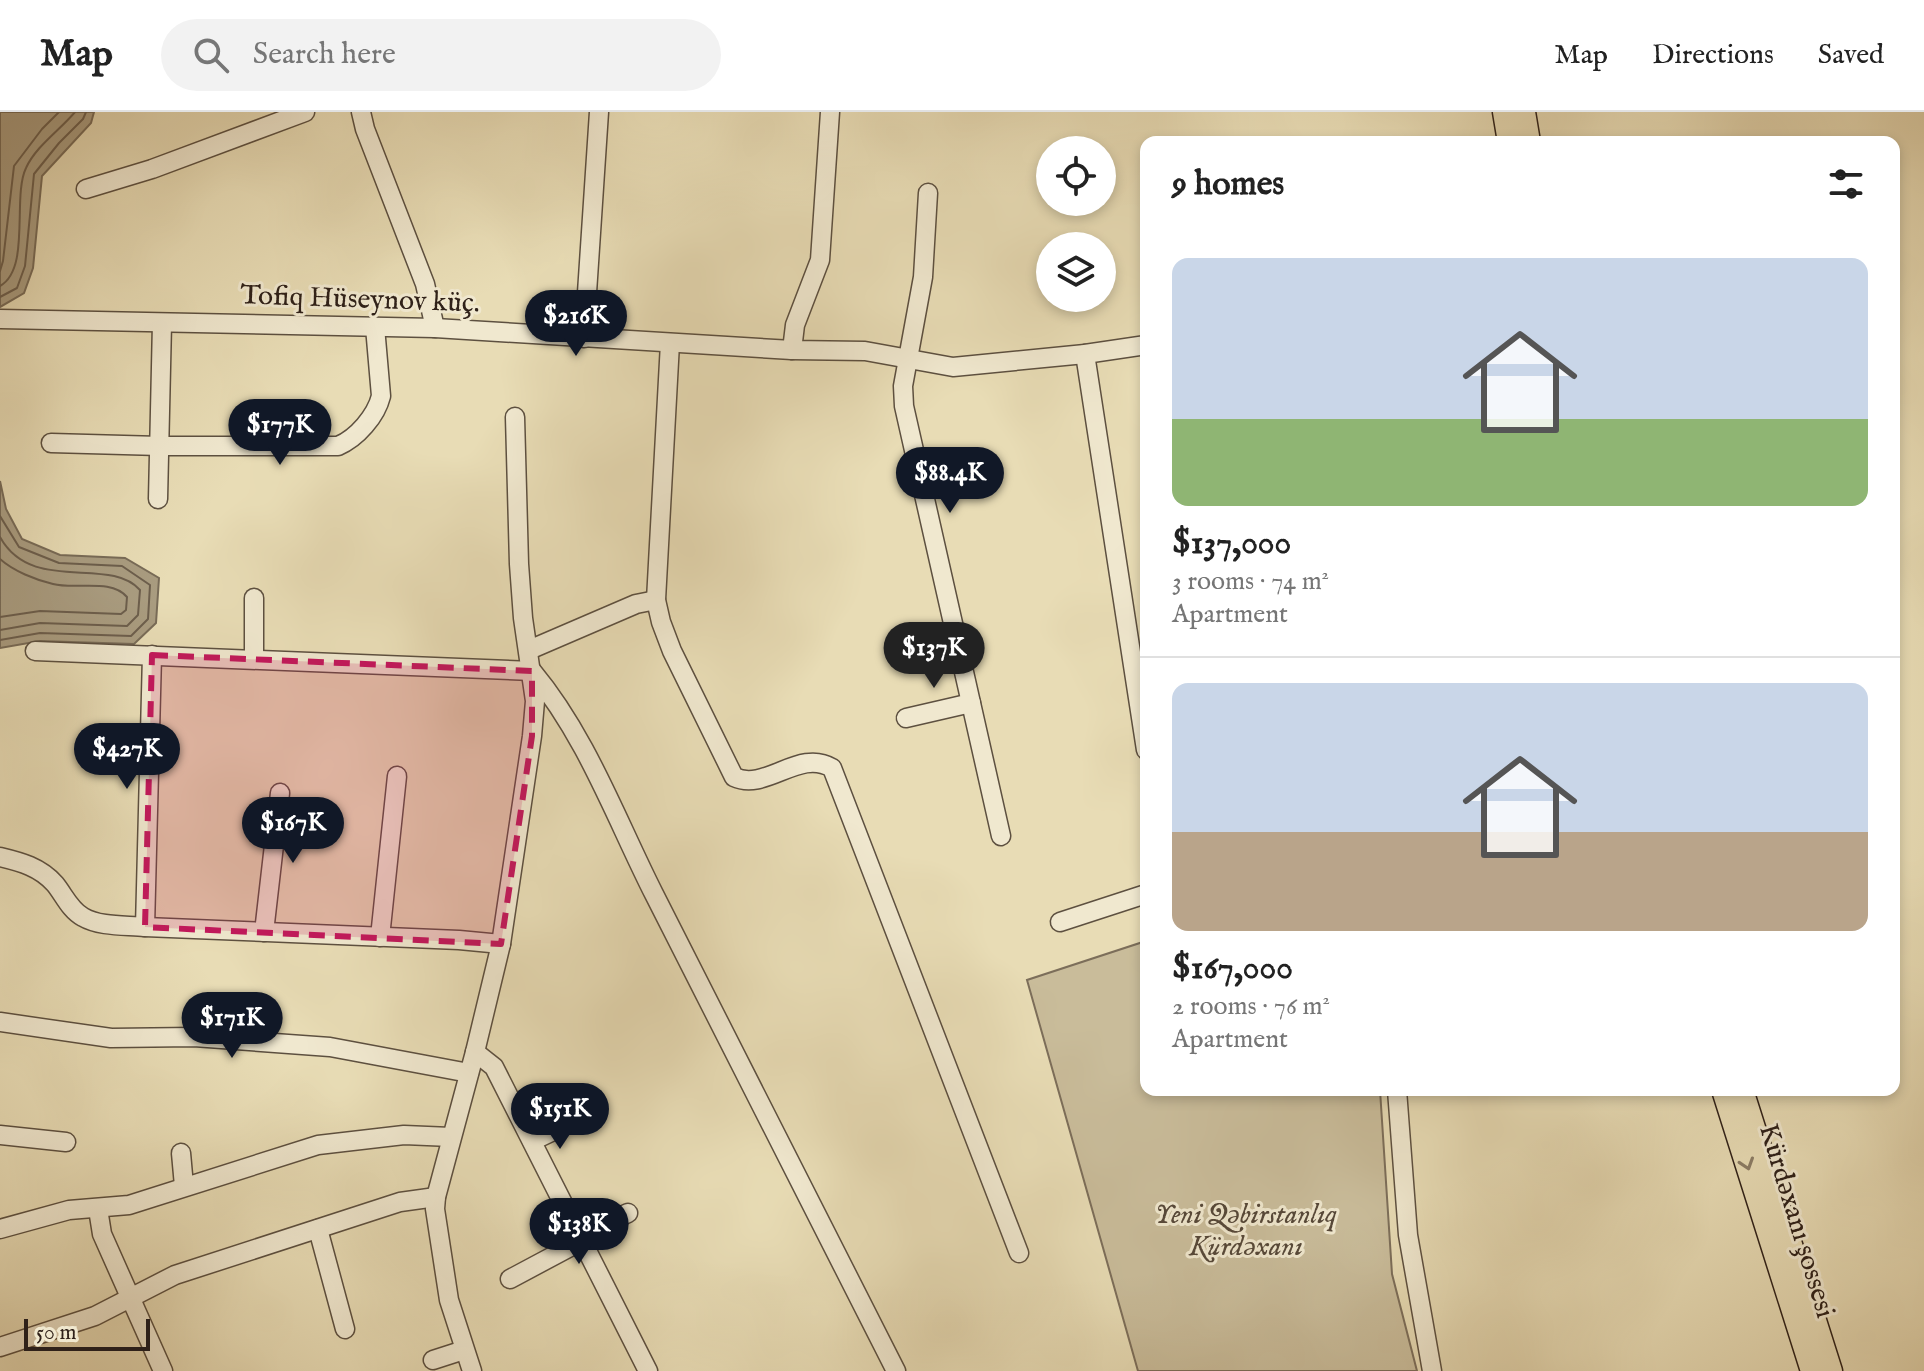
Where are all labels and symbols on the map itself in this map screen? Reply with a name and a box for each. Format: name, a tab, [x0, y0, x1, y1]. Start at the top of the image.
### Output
street label: Tofiq Hüseynov küç.	[240, 278, 480, 322]
pin: $216K	[520, 290, 632, 358]
pin: $177K	[224, 399, 336, 467]
pin: $88.4K	[885, 447, 1015, 515]
pin: $137K	[878, 622, 990, 690]
pin: $427K	[71, 723, 183, 791]
pin: $167K	[237, 797, 349, 865]
pin: $171K	[176, 992, 288, 1060]
pin: $151K	[504, 1083, 616, 1151]
street label: Kürdəxanı şossesi	[1750, 1120, 1842, 1322]
one-way arrow	[1738, 1157, 1754, 1171]
pin: $138K	[523, 1198, 635, 1266]
park label: Yeni Qəbirstanlıq Kürdəxanı	[1155, 1198, 1337, 1265]
scale bar	[24, 1315, 150, 1351]

